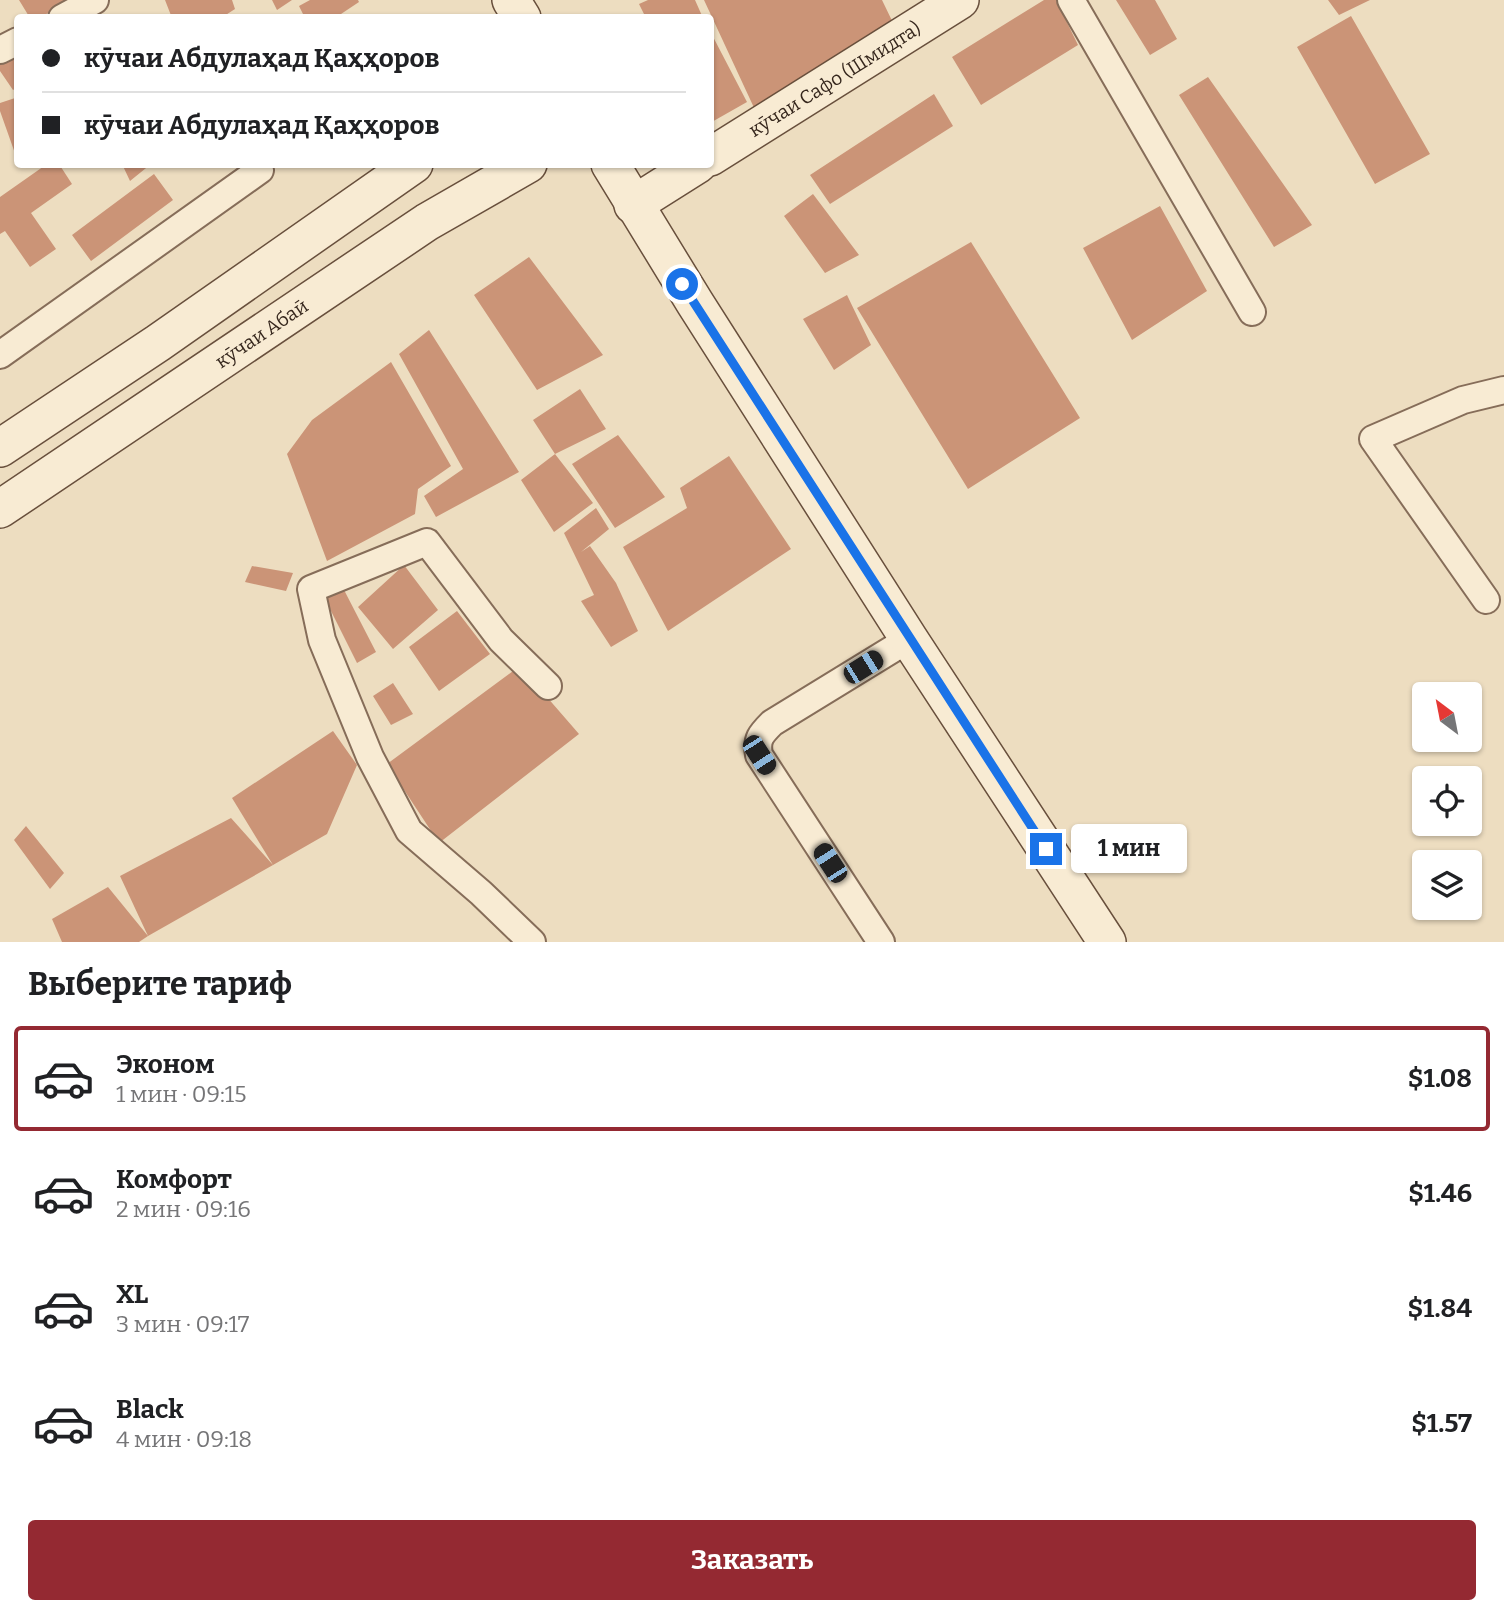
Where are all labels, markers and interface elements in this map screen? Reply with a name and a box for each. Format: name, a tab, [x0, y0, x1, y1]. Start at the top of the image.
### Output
street label: кӯчаи Сафо (Шмидта)	[744, 17, 925, 142]
text: кӯчаи Абдулаҳад Қаҳҳоров	[84, 43, 440, 74]
text: кӯчаи Абдулаҳад Қаҳҳоров	[84, 110, 440, 141]
route start	[666, 268, 698, 300]
street label: кӯчаи Абаӣ	[211, 294, 312, 373]
car	[840, 647, 887, 687]
north arrow	[1412, 682, 1482, 752]
map controls	[1412, 682, 1482, 920]
car	[739, 732, 780, 778]
button: locate	[1412, 766, 1482, 836]
callout: 1 мин	[1070, 824, 1186, 874]
route end	[1030, 833, 1062, 865]
text: 1 мин	[1098, 834, 1160, 862]
car	[810, 840, 851, 886]
button: layers	[1412, 850, 1482, 920]
text: Выберите тариф	[28, 965, 292, 1003]
icon: car	[32, 1047, 95, 1110]
text: Эконом	[116, 1049, 215, 1080]
text: $1.08	[1408, 1063, 1472, 1094]
text: 1 мин · 09:15	[116, 1080, 246, 1108]
icon: car	[32, 1162, 95, 1225]
text: Комфорт	[116, 1164, 232, 1195]
text: $1.46	[1408, 1178, 1472, 1209]
text: 2 мин · 09:16	[116, 1195, 251, 1223]
icon: car	[32, 1277, 95, 1340]
text: XL	[116, 1279, 148, 1310]
text: $1.84	[1407, 1293, 1472, 1324]
text: 3 мин · 09:17	[116, 1310, 249, 1338]
icon: car	[32, 1392, 95, 1455]
text: Black	[116, 1394, 184, 1425]
text: $1.57	[1411, 1408, 1472, 1439]
text: 4 мин · 09:18	[116, 1425, 252, 1453]
button: Заказать	[28, 1520, 1476, 1600]

